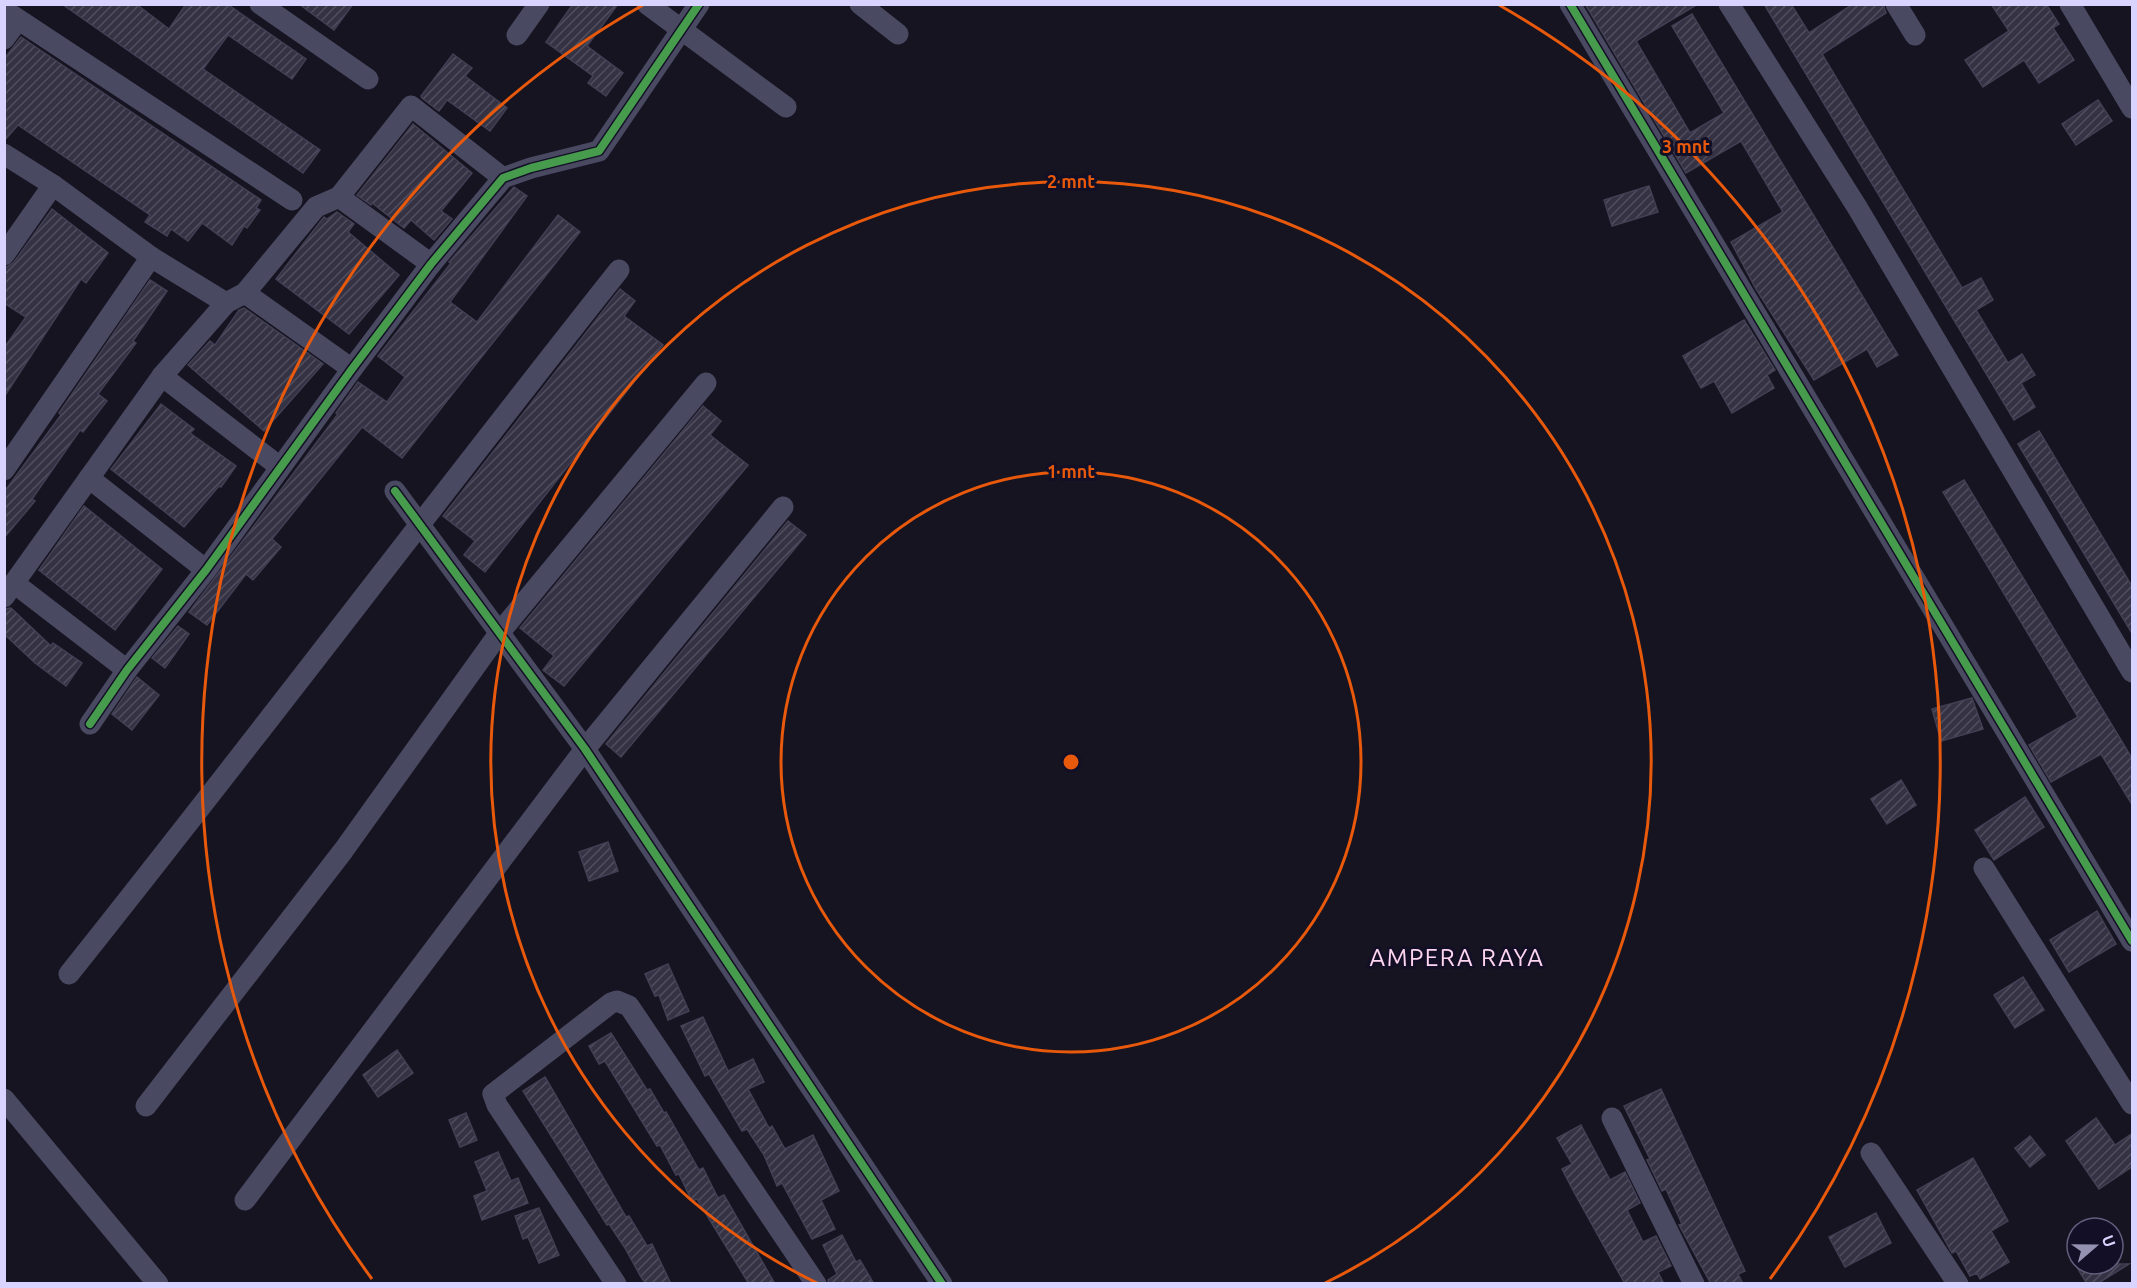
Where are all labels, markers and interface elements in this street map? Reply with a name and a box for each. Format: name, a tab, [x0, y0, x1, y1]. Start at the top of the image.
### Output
text: 3 mnt	[1662, 136, 1710, 156]
text: 2 mnt	[1047, 171, 1095, 191]
text: 1 mnt	[1047, 461, 1095, 481]
centre of rings	[1061, 752, 1081, 772]
district label: AMPERA RAYA	[1370, 944, 1544, 971]
north arrow	[2065, 1216, 2125, 1276]
text: U	[2099, 1233, 2119, 1249]

